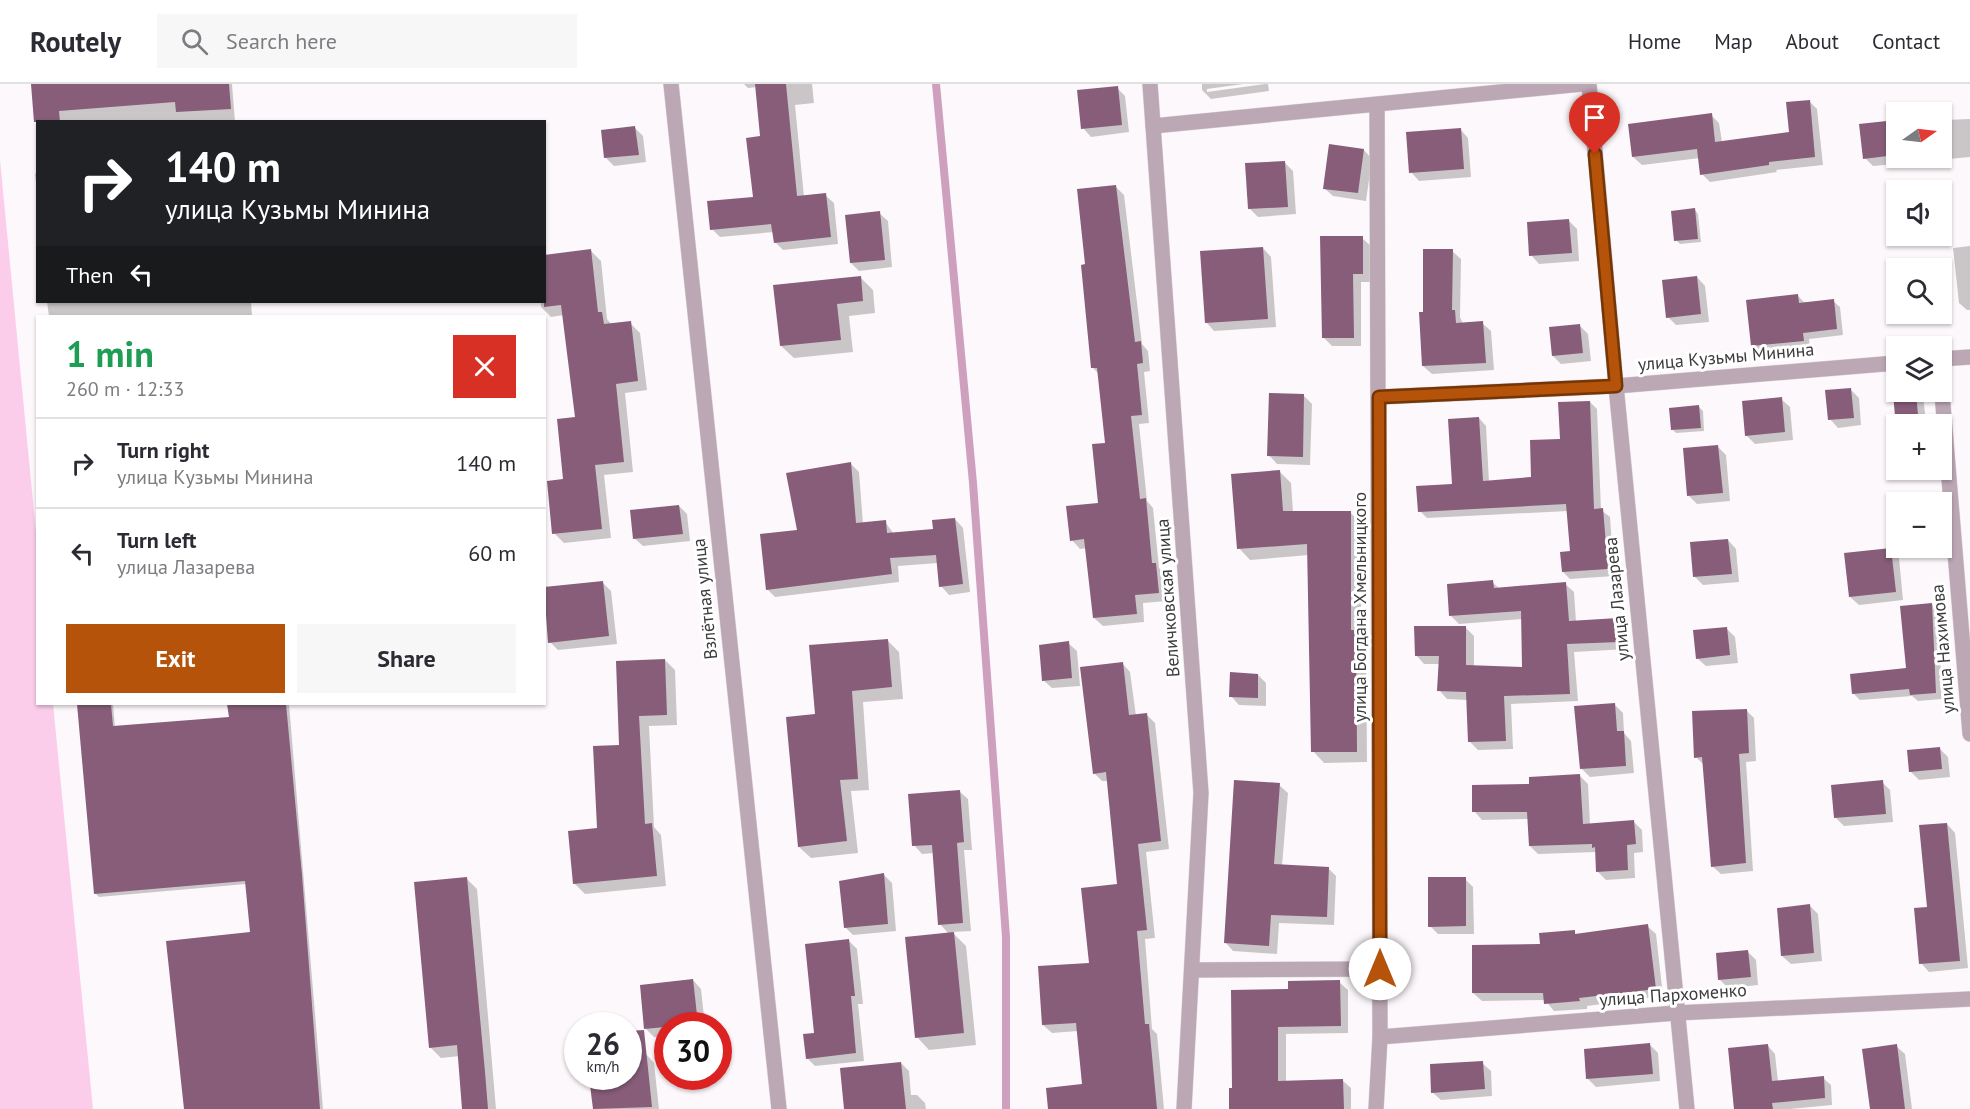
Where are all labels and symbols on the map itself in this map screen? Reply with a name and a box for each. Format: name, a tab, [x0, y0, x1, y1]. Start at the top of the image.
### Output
pin	[1569, 92, 1620, 154]
north arrow	[1886, 102, 1952, 168]
street label: улица Кузьмы Минина	[1637, 337, 1815, 376]
street label: улица Богдана Хмельницкого	[1348, 492, 1371, 722]
street label: Величковская улица	[1150, 518, 1185, 678]
street label: улица Лазарева	[1599, 536, 1634, 662]
street label: Взлётная улица	[687, 537, 722, 661]
street label: улица Нахимова	[1925, 583, 1960, 715]
position arrow	[1348, 937, 1412, 1001]
street label: улица Пархоменко	[1598, 978, 1747, 1011]
speed limit sign: 30	[654, 1012, 732, 1090]

